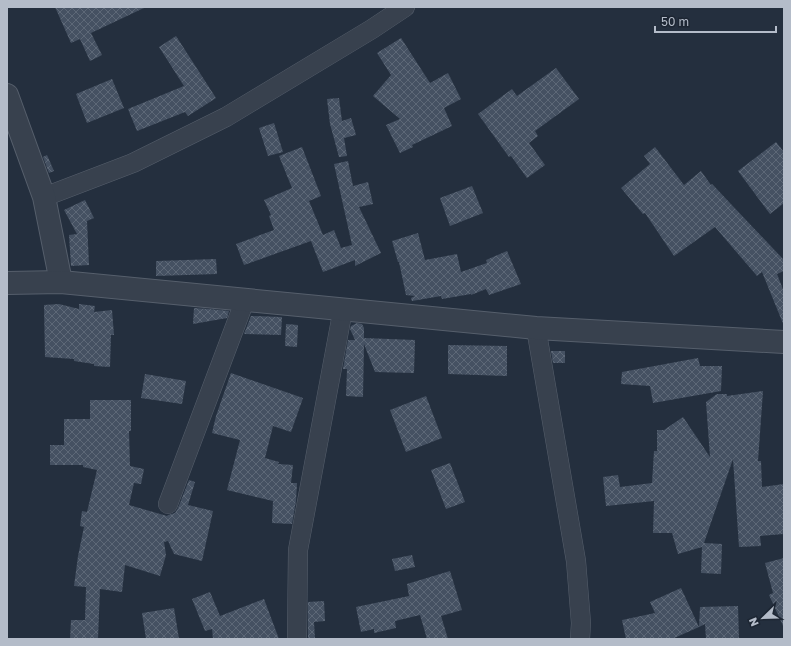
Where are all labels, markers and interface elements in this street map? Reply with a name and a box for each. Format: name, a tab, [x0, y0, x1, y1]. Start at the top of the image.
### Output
scale bar	[655, 8, 776, 34]
text: 50 m	[661, 14, 689, 29]
north arrow	[743, 598, 783, 638]
text: N	[746, 616, 761, 628]

